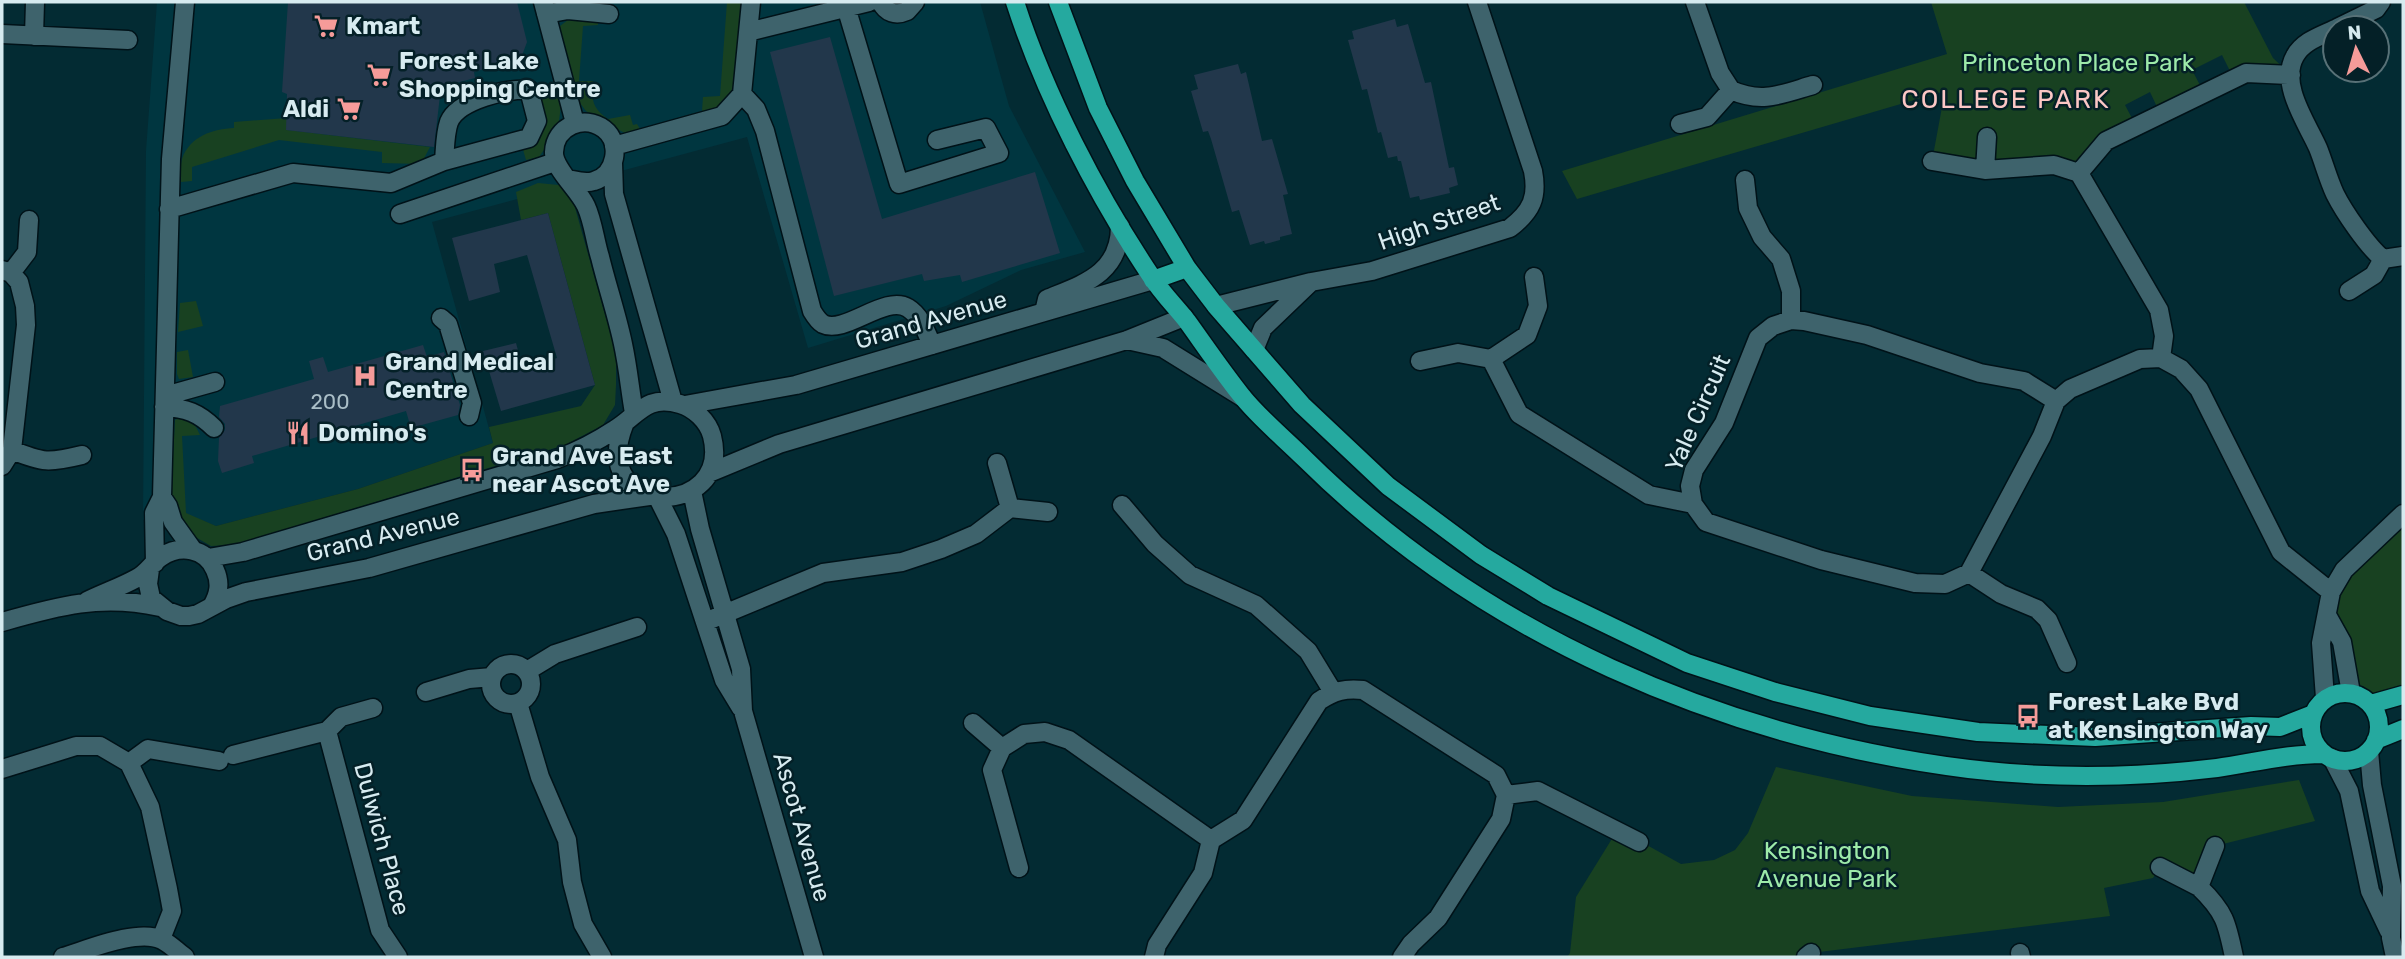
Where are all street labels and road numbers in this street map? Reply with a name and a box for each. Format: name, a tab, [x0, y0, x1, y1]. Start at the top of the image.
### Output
street label: High Street	[1374, 188, 1504, 256]
street label: Grand Avenue	[852, 285, 1010, 355]
street label: Yale Circuit	[1660, 350, 1736, 476]
street label: Grand Avenue	[304, 502, 462, 568]
street label: Ascot Avenue	[767, 749, 837, 905]
street label: Dulwich Place	[348, 760, 416, 918]

